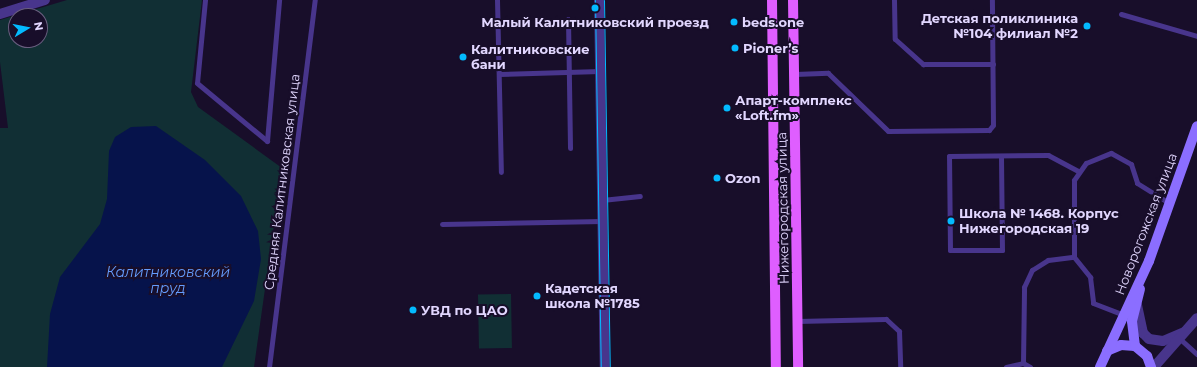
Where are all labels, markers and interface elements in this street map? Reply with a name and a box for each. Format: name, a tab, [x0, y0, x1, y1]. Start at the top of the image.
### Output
marker: Малый Калитниковский проезд	[590, 3, 600, 13]
north arrow	[8, 8, 48, 48]
place label: Детская поликлиника №104 филиал №2	[921, 11, 1078, 42]
place label: Малый Калитниковский проезд	[481, 14, 709, 30]
place label: beds.one	[742, 14, 804, 30]
marker: beds.one	[729, 17, 739, 27]
text: N	[31, 20, 46, 32]
marker: Детская поликлиника №104 филиал №2	[1081, 20, 1093, 32]
place label: Pioner’s	[743, 40, 798, 56]
place label: Калитниковские бани	[471, 42, 590, 73]
marker: Pioner’s	[730, 43, 740, 53]
marker: Калитниковские бани	[458, 52, 468, 62]
street label: Средняя Калитниковская улица	[261, 73, 303, 291]
place label: Апарт-комплекс «Loft.fm»	[735, 93, 852, 124]
marker: Апарт-комплекс «Loft.fm»	[722, 103, 732, 113]
street label: Нижегородская улица	[774, 132, 792, 284]
street label: Новорогожская улица	[1112, 151, 1180, 297]
place label: Ozon	[725, 170, 760, 186]
marker: Ozon	[712, 173, 722, 183]
place label: Школа № 1468. Корпус Нижегородская 19	[959, 206, 1119, 237]
marker: Школа № 1468. Корпус Нижегородская 19	[946, 216, 956, 226]
water label: Калитниковский пруд	[106, 264, 230, 296]
place label: Кадетская школа №1785	[545, 281, 640, 312]
marker: Кадетская школа №1785	[532, 291, 542, 301]
place label: УВД по ЦАО	[421, 302, 508, 318]
marker: УВД по ЦАО	[408, 305, 418, 315]

